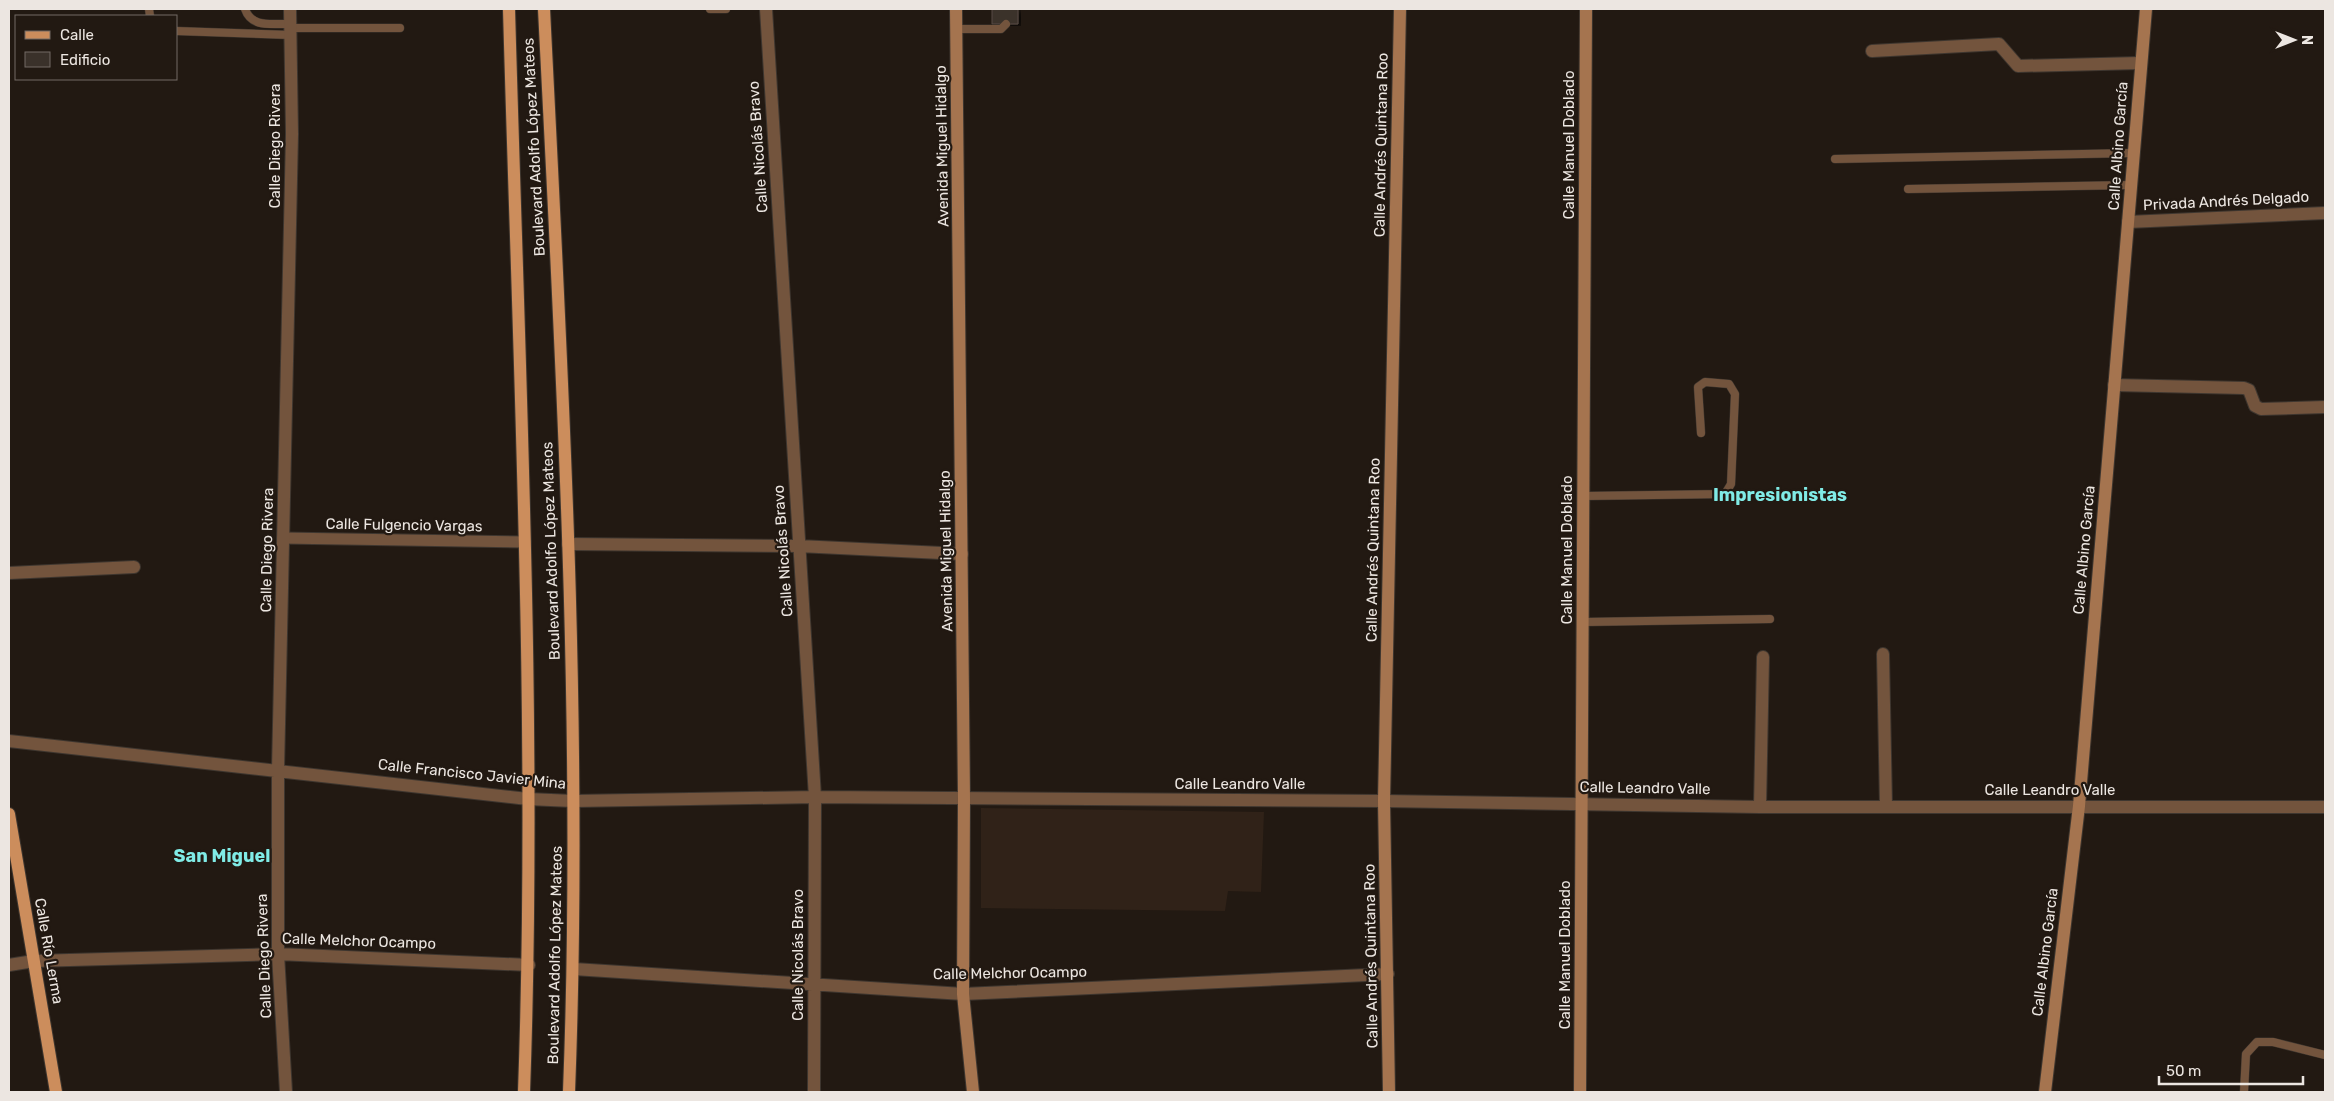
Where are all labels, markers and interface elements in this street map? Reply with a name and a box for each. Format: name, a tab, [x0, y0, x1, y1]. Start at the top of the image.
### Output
legend	[15, 15, 178, 80]
north arrow	[2269, 15, 2319, 65]
text: Calle	[60, 26, 94, 44]
text: N	[2298, 35, 2315, 45]
street label: Boulevard Adolfo López Mateos	[519, 37, 549, 257]
text: Edificio	[60, 51, 110, 69]
street label: Calle Andrés Quintana Roo	[1370, 53, 1392, 237]
street label: Avenida Miguel Hidalgo	[932, 65, 952, 227]
street label: Calle Manuel Doblado	[1560, 71, 1578, 220]
street label: Calle Nicolás Bravo	[744, 80, 772, 214]
street label: Calle Albino García	[2105, 81, 2131, 211]
street label: Calle Diego Rivera	[266, 84, 284, 209]
street label: Privada Andrés Delgado	[2143, 188, 2309, 214]
street label: Boulevard Adolfo López Mateos	[538, 441, 564, 661]
street label: Calle Andrés Quintana Roo	[1362, 458, 1384, 642]
street label: Avenida Miguel Hidalgo	[936, 470, 956, 632]
street label: Calle Manuel Doblado	[1558, 476, 1576, 625]
street label: Calle Nicolás Bravo	[769, 484, 797, 618]
district label: Impresionistas	[1713, 484, 1847, 506]
street label: Calle Albino García	[2069, 485, 2099, 615]
street label: Calle Diego Rivera	[257, 487, 277, 613]
street label: Calle Fulgencio Vargas	[325, 515, 483, 535]
street label: Calle Francisco Javier Mina	[377, 755, 567, 793]
street label: Calle Leandro Valle	[1175, 775, 1306, 793]
street label: Calle Leandro Valle	[1579, 778, 1711, 798]
street label: Calle Leandro Valle	[1985, 781, 2116, 799]
district label: San Miguel	[174, 845, 270, 867]
street label: Boulevard Adolfo López Mateos	[544, 845, 566, 1064]
street label: Calle Andrés Quintana Roo	[1360, 864, 1382, 1048]
street label: Calle Manuel Doblado	[1556, 881, 1574, 1030]
street label: Calle Albino García	[2028, 887, 2062, 1017]
street label: Calle Nicolás Bravo	[789, 889, 807, 1021]
street label: Calle Diego Rivera	[253, 893, 275, 1019]
street label: Calle Río Lerma	[31, 897, 67, 1005]
street label: Calle Melchor Ocampo	[282, 929, 436, 953]
street label: Calle Melchor Ocampo	[933, 963, 1087, 983]
scale bar	[2159, 1054, 2303, 1086]
text: 50 m	[2166, 1062, 2201, 1080]

